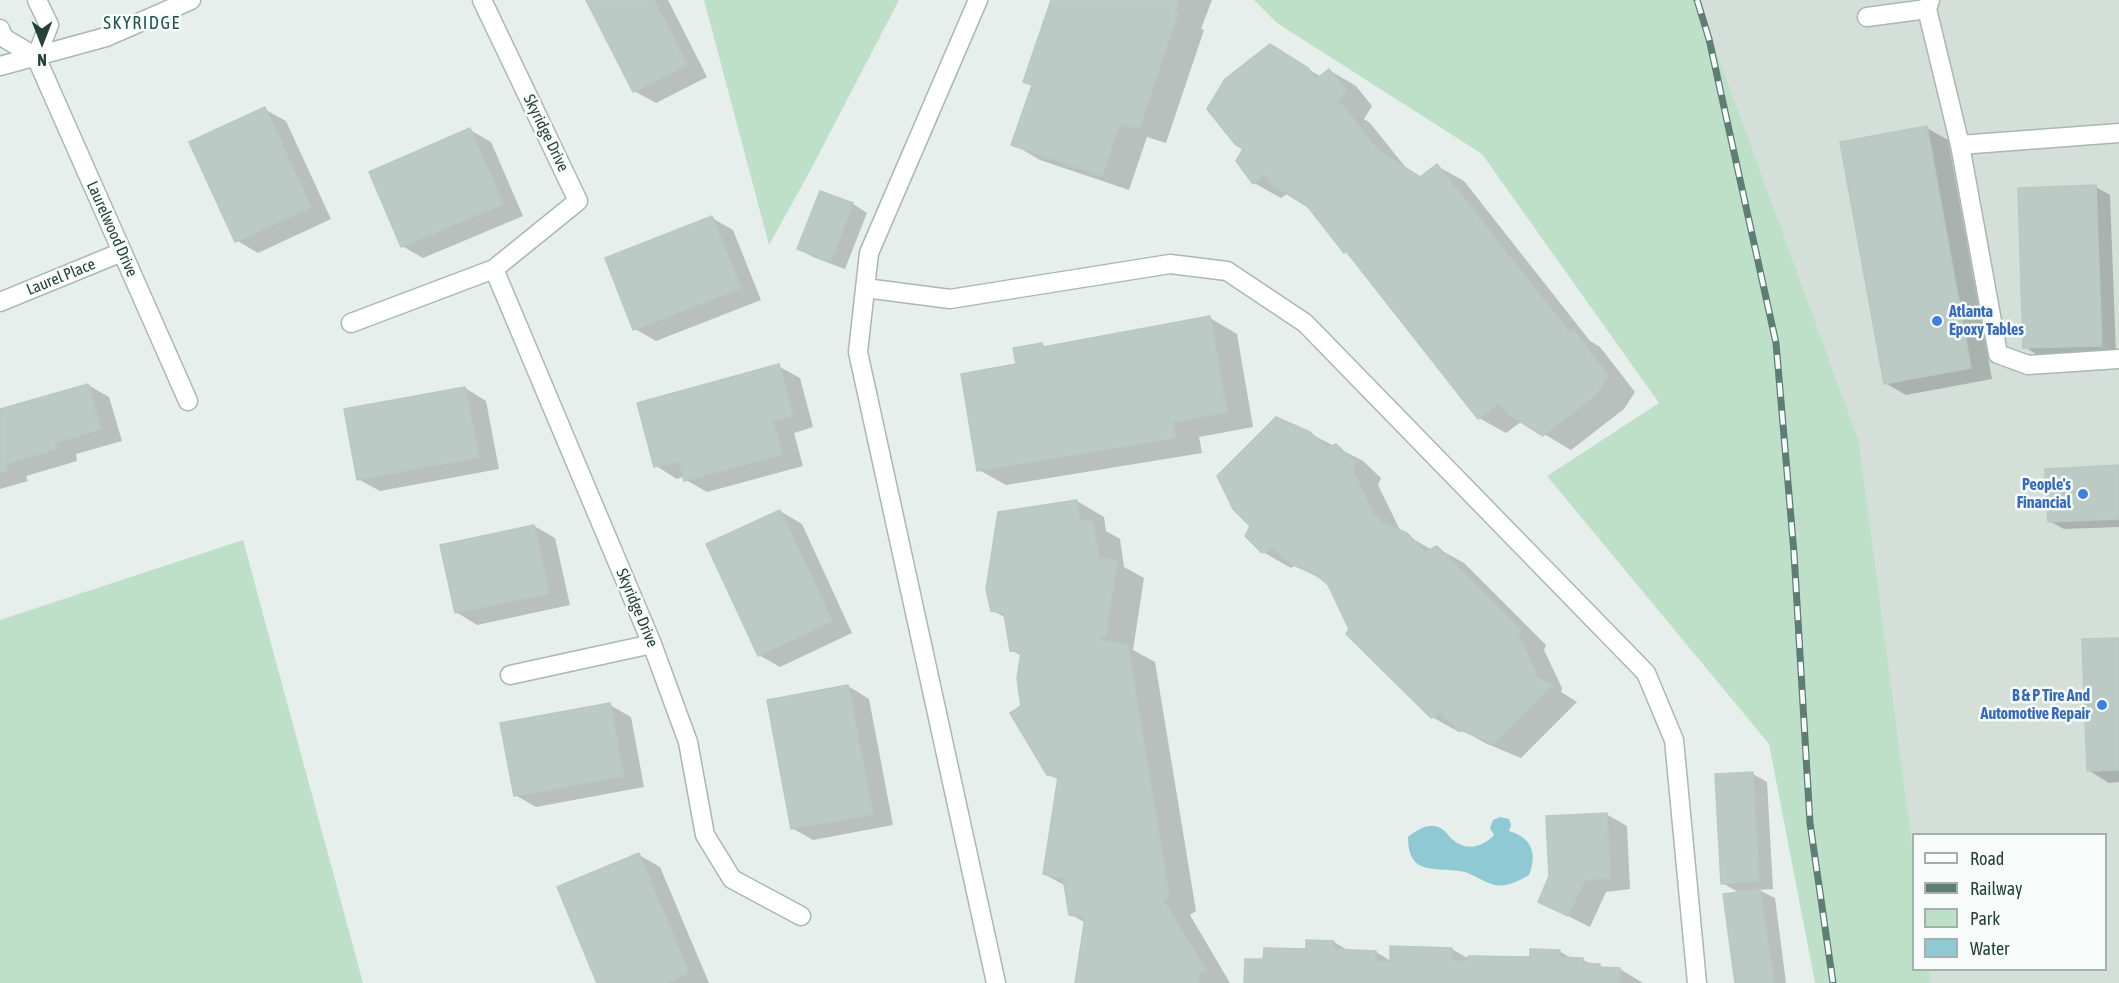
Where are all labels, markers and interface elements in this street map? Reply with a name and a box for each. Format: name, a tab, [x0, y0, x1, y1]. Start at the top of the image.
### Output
north arrow	[12, 12, 72, 72]
district label: SKYRIDGE	[103, 12, 181, 34]
text: N	[37, 51, 47, 69]
street label: Skyridge Drive	[519, 91, 573, 175]
street label: Laurelwood Drive	[82, 178, 142, 280]
street label: Laurel Place	[24, 255, 98, 299]
place label: Atlanta Epoxy Tables	[1949, 302, 2024, 340]
marker: Atlanta Epoxy Tables	[1930, 314, 1944, 328]
place label: People's Financial	[2017, 475, 2071, 513]
marker: People's Financial	[2076, 487, 2090, 501]
street label: Skyridge Drive	[612, 566, 662, 650]
place label: B & P Tire And Automotive Repair	[1981, 686, 2090, 724]
marker: B & P Tire And Automotive Repair	[2095, 698, 2109, 712]
legend	[1912, 833, 2107, 971]
text: Road	[1970, 848, 2004, 869]
text: Railway	[1970, 878, 2022, 899]
text: Park	[1970, 908, 2000, 929]
text: Water	[1970, 938, 2009, 959]

